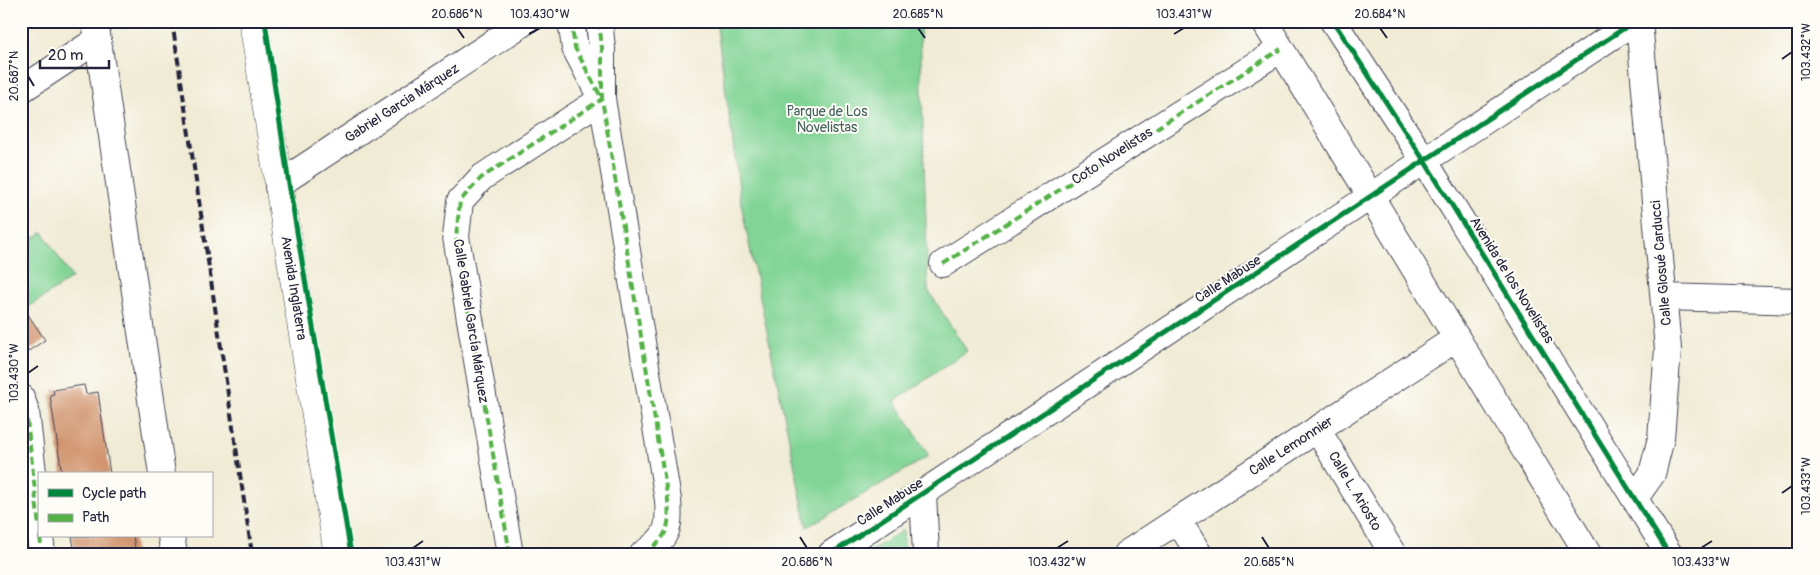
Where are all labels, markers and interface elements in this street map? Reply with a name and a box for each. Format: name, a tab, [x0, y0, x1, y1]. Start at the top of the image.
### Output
text: 20.686°N	[432, 7, 482, 22]
text: 103.430°W	[510, 7, 570, 22]
text: 20.685°N	[893, 7, 943, 22]
text: 103.431°W	[1156, 7, 1212, 22]
text: 20.684°N	[1355, 7, 1405, 22]
text: 103.432°W	[1799, 23, 1814, 81]
scale bar	[40, 38, 109, 70]
text: 20 m	[48, 46, 83, 65]
text: 20.687°N	[7, 51, 22, 101]
street label: Gabriel Garcia Márquez	[342, 60, 462, 146]
park label: Parque de Los Novelistas	[787, 103, 868, 136]
street label: Coto Novelistas	[1068, 123, 1156, 188]
street label: Calle Glosué Carducci	[1647, 199, 1675, 326]
street label: Avenida de los Novelistas	[1466, 214, 1558, 347]
street label: Avenida Inglaterra	[277, 235, 311, 341]
street label: Calle Gabriel García Márquez	[450, 238, 492, 404]
street label: Calle Mabuse	[1192, 251, 1264, 307]
text: 103.430°W	[7, 343, 22, 403]
street label: Calle Lemonnier	[1246, 413, 1336, 479]
street label: Calle L. Ariosto	[1325, 448, 1386, 534]
text: 103.433°W	[1799, 457, 1814, 515]
legend	[38, 472, 212, 538]
street label: Calle Mabuse	[854, 474, 926, 530]
text: Cycle path	[82, 484, 146, 503]
text: Path	[82, 508, 109, 527]
text: 103.431°W	[385, 555, 441, 570]
text: 20.686°N	[782, 555, 832, 570]
text: 103.432°W	[1028, 555, 1086, 570]
text: 20.685°N	[1244, 555, 1294, 570]
text: 103.433°W	[1672, 555, 1730, 570]

